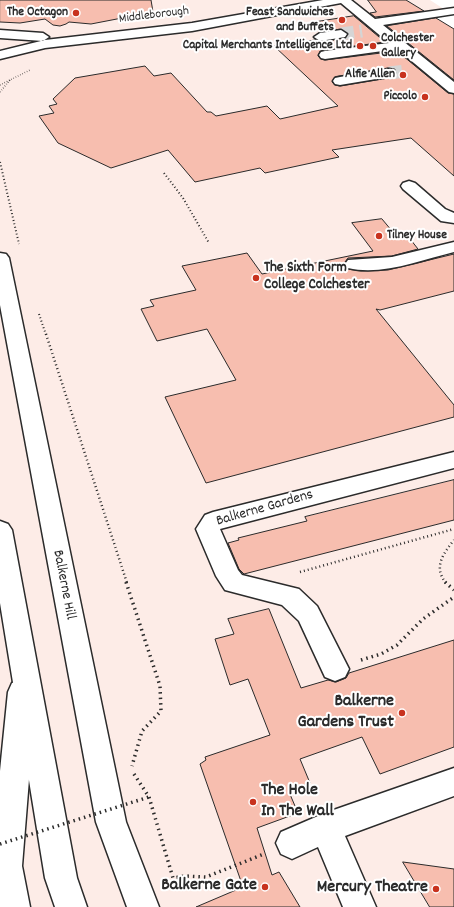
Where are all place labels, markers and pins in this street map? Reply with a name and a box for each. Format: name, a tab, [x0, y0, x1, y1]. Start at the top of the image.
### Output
place label: The Octagon	[7, 5, 68, 21]
place label: Feast Sandwiches and Buffets	[246, 5, 334, 36]
marker: The Octagon	[71, 8, 81, 18]
marker: Feast Sandwiches and Buffets	[337, 15, 347, 25]
place label: Colchester Gallery	[381, 31, 434, 62]
place label: Capital Merchants Intelligence Ltd	[183, 38, 352, 54]
marker: Capital Merchants Intelligence Ltd	[355, 41, 365, 51]
marker: Colchester Gallery	[368, 41, 378, 51]
place label: Alfie Allen	[345, 67, 395, 83]
marker: Alfie Allen	[398, 70, 408, 80]
place label: Piccolo	[384, 89, 417, 105]
marker: Piccolo	[420, 92, 430, 102]
place label: Tilney House	[387, 228, 447, 244]
marker: Tilney House	[374, 231, 384, 241]
place label: The Sixth Form College Colchester	[264, 260, 370, 295]
marker: The Sixth Form College Colchester	[251, 273, 261, 283]
place label: Balkerne Gardens Trust	[298, 692, 394, 734]
marker: Balkerne Gardens Trust	[397, 708, 407, 718]
place label: The Hole In The Wall	[261, 781, 334, 824]
marker: The Hole In The Wall	[248, 797, 258, 807]
place label: Balkerne Gate	[161, 876, 257, 898]
place label: Mercury Theatre	[317, 878, 428, 900]
marker: Balkerne Gate	[260, 882, 270, 892]
marker: Mercury Theatre	[431, 884, 441, 894]

